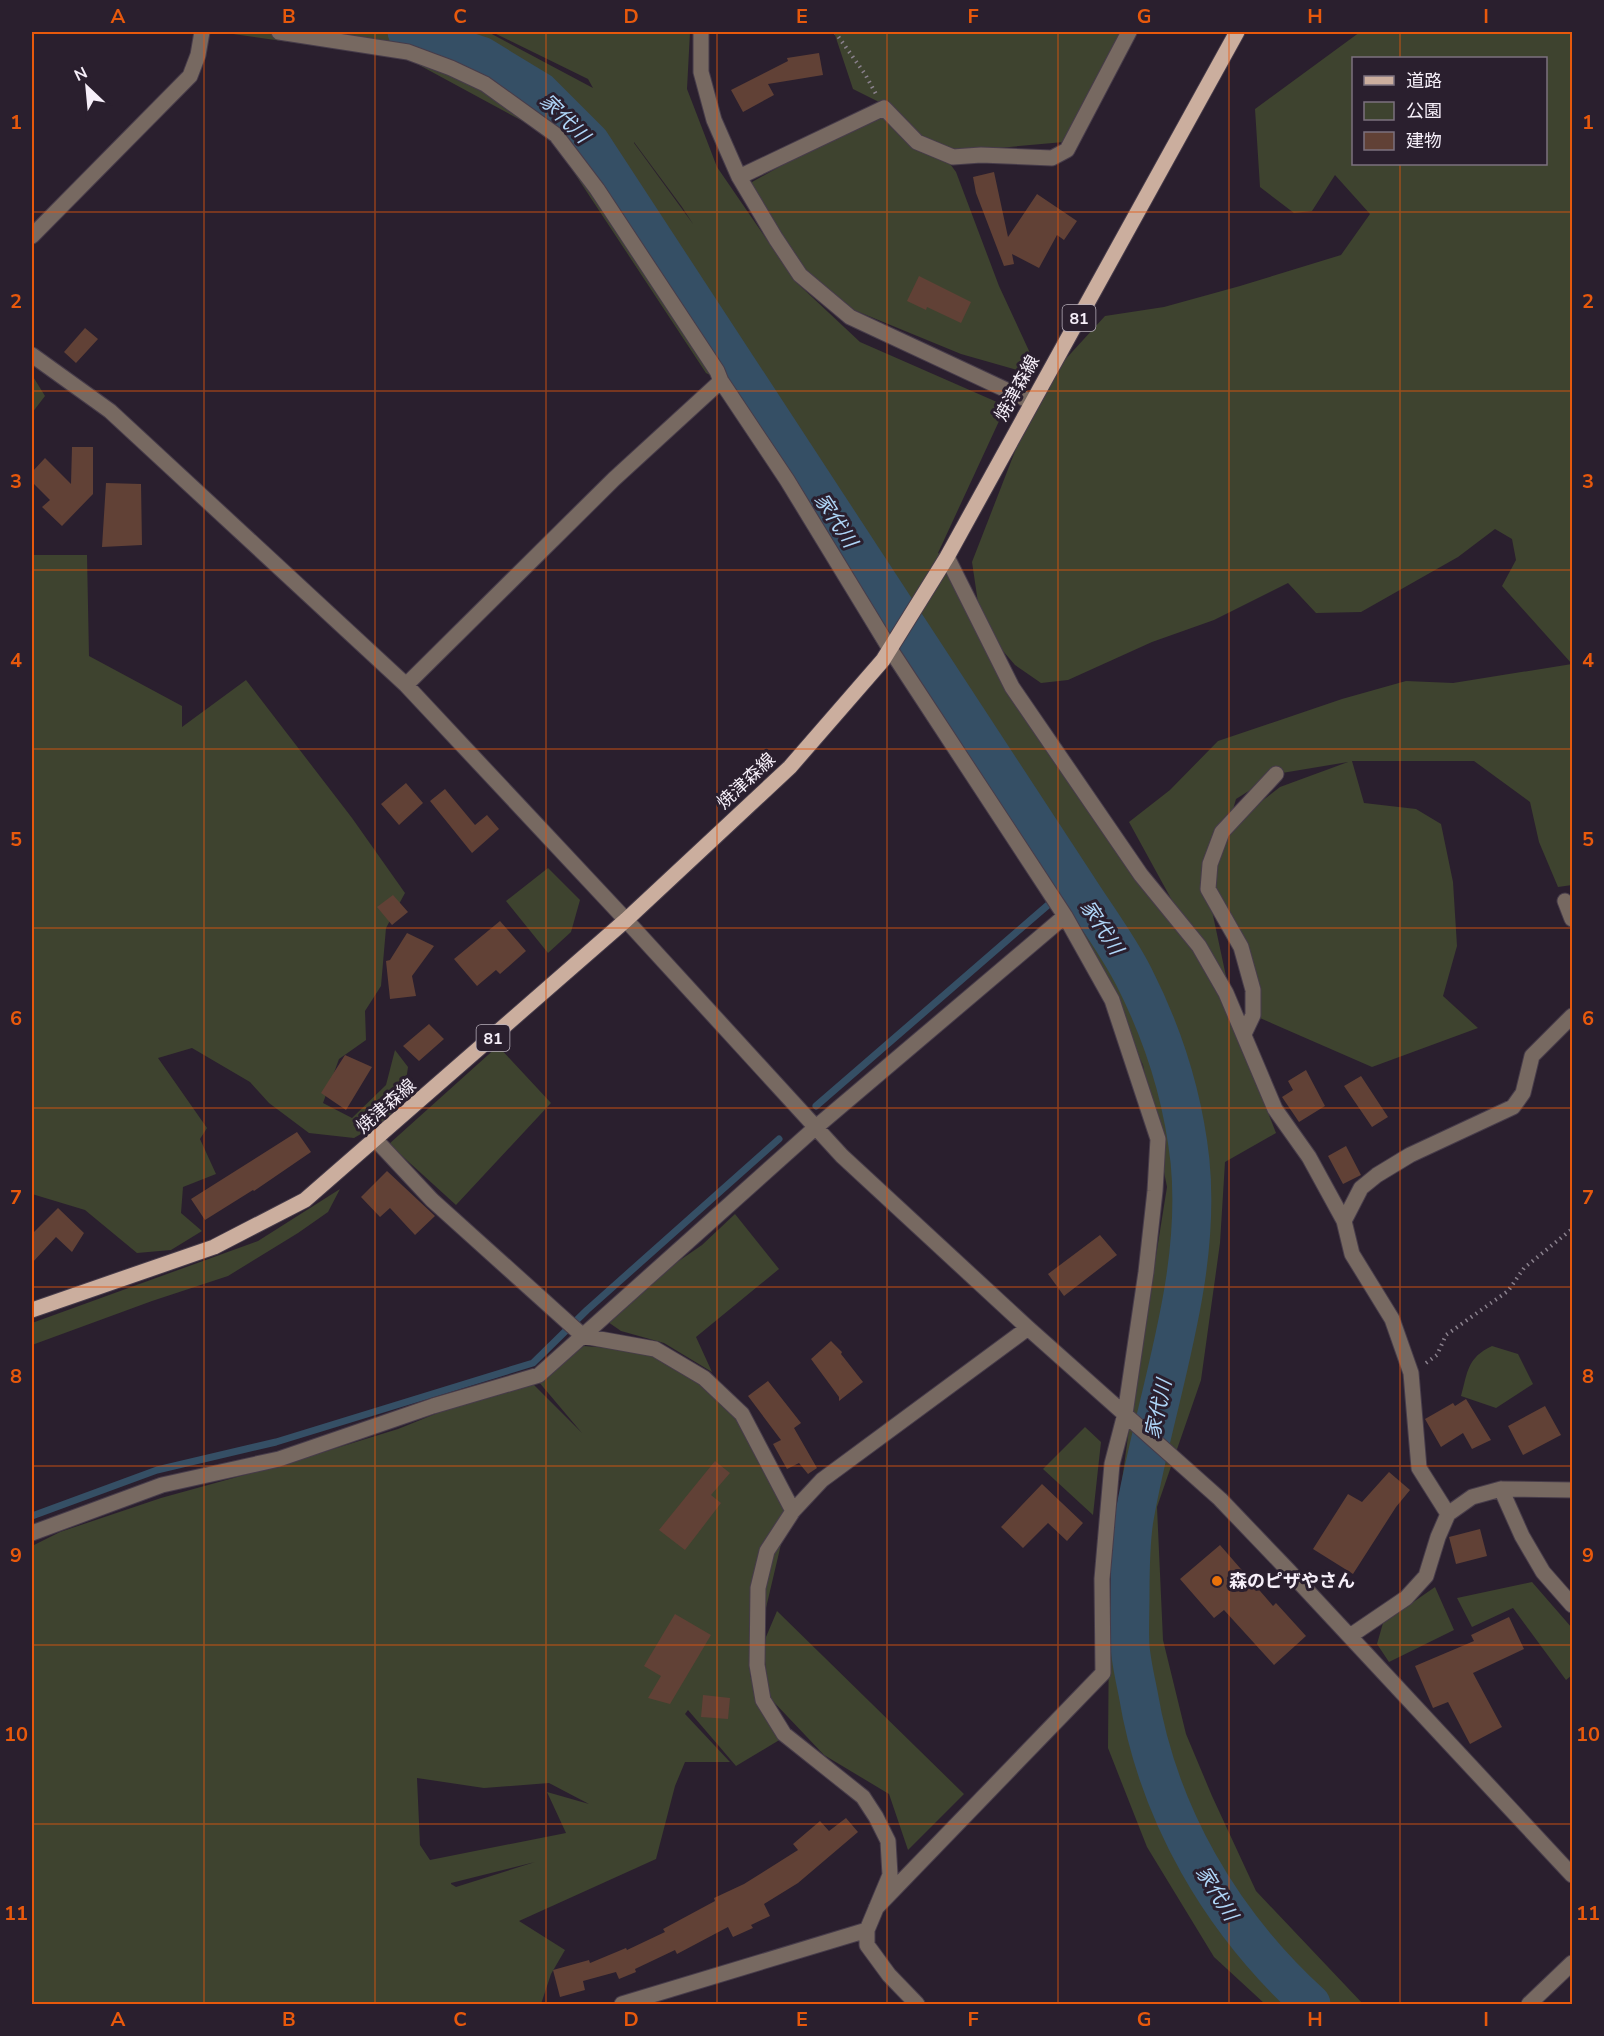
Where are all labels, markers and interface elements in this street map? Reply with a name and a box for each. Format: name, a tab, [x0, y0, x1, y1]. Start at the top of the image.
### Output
text: A	[111, 3, 126, 30]
text: B	[282, 3, 296, 30]
text: C	[453, 3, 467, 30]
text: D	[623, 3, 639, 30]
text: E	[796, 3, 808, 30]
text: F	[967, 3, 979, 30]
text: G	[1137, 3, 1151, 30]
text: H	[1307, 3, 1323, 30]
text: I	[1483, 3, 1489, 30]
north arrow	[57, 57, 117, 117]
legend	[1352, 57, 1547, 165]
text: N	[71, 62, 91, 87]
text: 道路	[1406, 69, 1442, 93]
water label: 家代川	[534, 88, 597, 151]
text: 公園	[1406, 99, 1442, 123]
text: 1	[10, 109, 22, 136]
text: 1	[1582, 109, 1594, 136]
text: 建物	[1406, 129, 1442, 153]
text: 2	[10, 288, 22, 315]
text: 2	[1582, 288, 1594, 315]
road number: 81	[1062, 305, 1096, 331]
street label: 焼津森線	[989, 351, 1045, 425]
text: 3	[10, 468, 22, 495]
text: 3	[1582, 468, 1594, 495]
water label: 家代川	[808, 488, 864, 554]
text: 4	[10, 647, 22, 674]
text: 4	[1582, 647, 1594, 674]
street label: 焼津森線	[711, 748, 781, 814]
text: 5	[10, 826, 22, 853]
text: 5	[1582, 826, 1594, 853]
water label: 家代川	[1074, 895, 1130, 961]
text: 6	[10, 1005, 22, 1032]
text: 6	[1582, 1005, 1594, 1032]
road number: 81	[476, 1025, 510, 1051]
street label: 焼津森線	[351, 1073, 421, 1139]
text: 7	[10, 1184, 22, 1211]
text: 7	[1582, 1184, 1594, 1211]
text: 8	[10, 1363, 22, 1390]
text: 8	[1582, 1363, 1594, 1390]
water label: 家代川	[1139, 1375, 1178, 1441]
text: 9	[10, 1542, 22, 1569]
text: 9	[1582, 1542, 1594, 1569]
place label: 森のピザやさん	[1229, 1569, 1355, 1593]
marker: 森のピザやさん	[1210, 1574, 1224, 1588]
text: 10	[4, 1721, 28, 1748]
text: 10	[1576, 1721, 1600, 1748]
water label: 家代川	[1189, 1861, 1245, 1928]
text: 11	[4, 1900, 28, 1927]
text: 11	[1576, 1900, 1600, 1927]
text: A	[111, 2006, 126, 2033]
text: B	[282, 2006, 296, 2033]
text: C	[453, 2006, 467, 2033]
text: D	[623, 2006, 639, 2033]
text: E	[796, 2006, 808, 2033]
text: F	[967, 2006, 979, 2033]
text: G	[1137, 2006, 1151, 2033]
text: H	[1307, 2006, 1323, 2033]
text: I	[1483, 2006, 1489, 2033]

